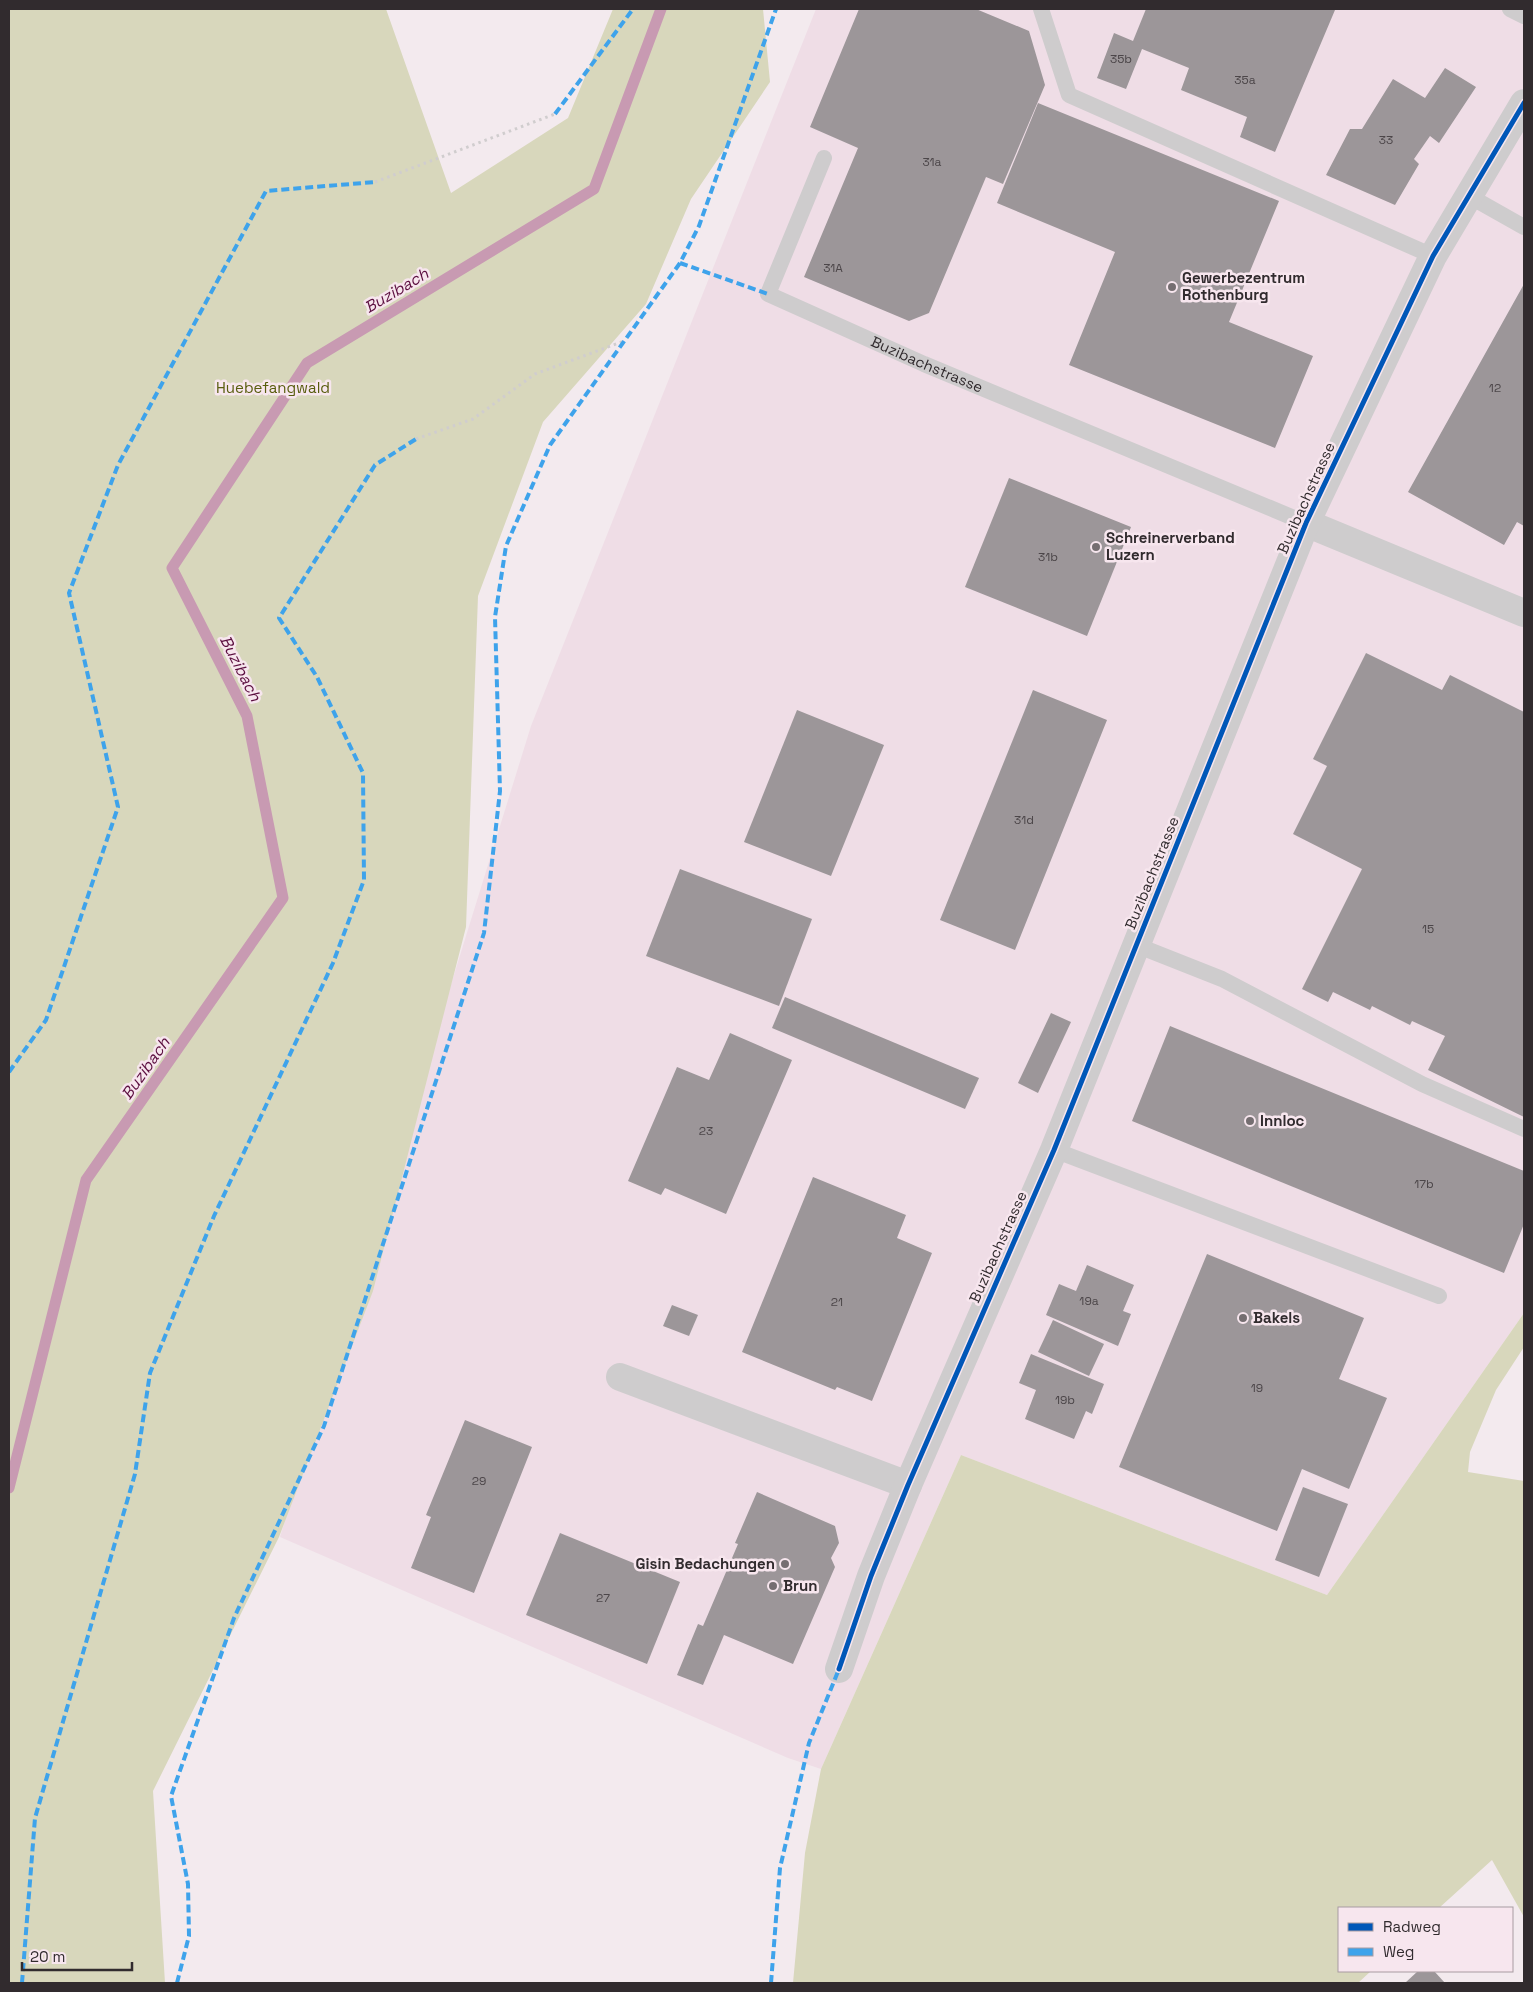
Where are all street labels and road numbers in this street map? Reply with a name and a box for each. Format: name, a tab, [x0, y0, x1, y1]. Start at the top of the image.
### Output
street label: Buzibachstrasse	[868, 331, 986, 397]
street label: Buzibachstrasse	[1272, 439, 1339, 557]
street label: Buzibachstrasse	[1120, 813, 1183, 932]
street label: Buzibachstrasse	[964, 1188, 1031, 1306]

